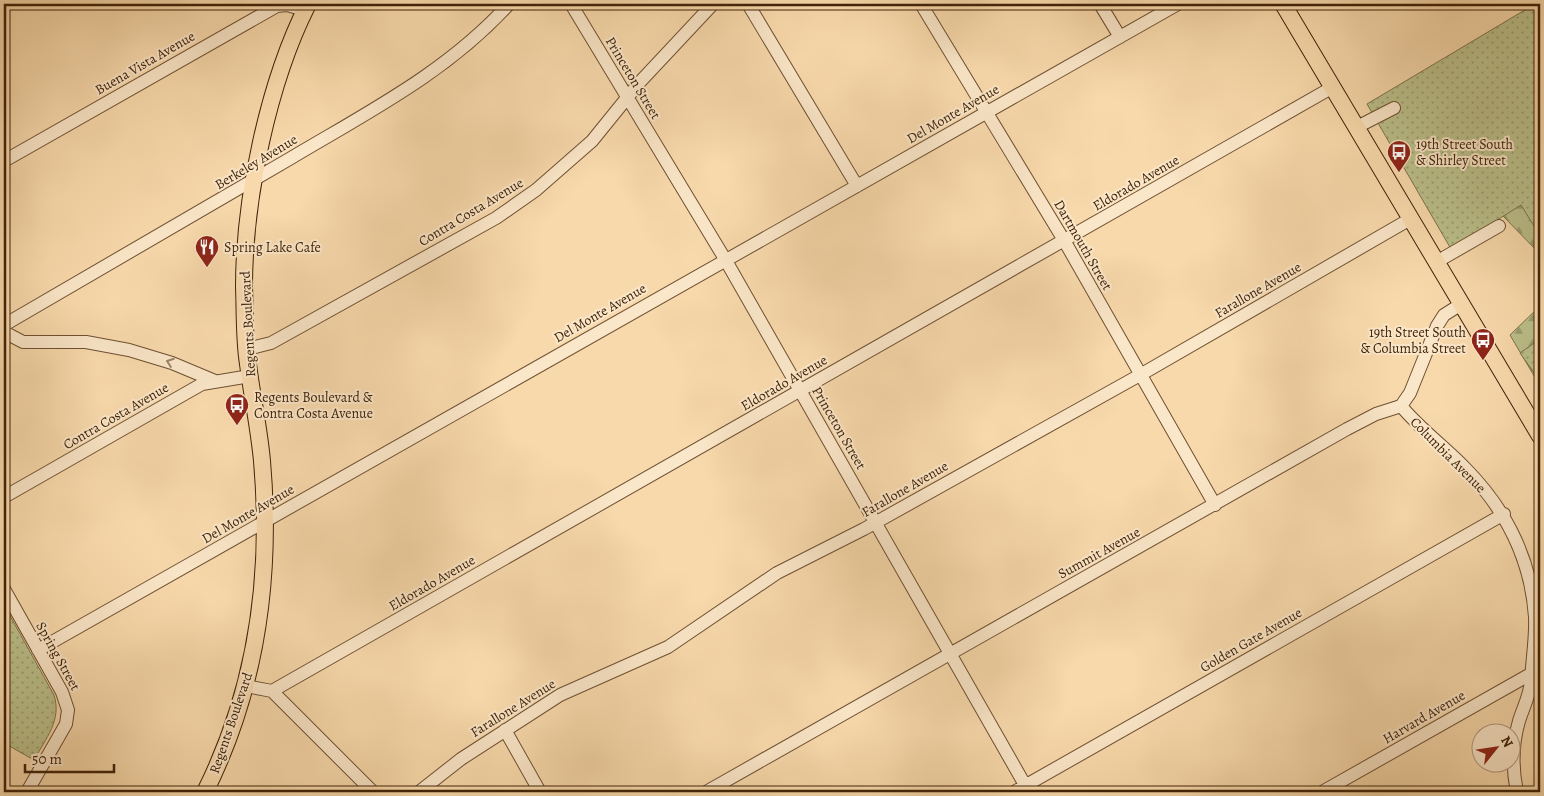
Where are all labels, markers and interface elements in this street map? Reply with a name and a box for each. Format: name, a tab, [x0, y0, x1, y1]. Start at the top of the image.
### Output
street label: Buena Vista Avenue	[92, 27, 198, 99]
street label: Princeton Street	[601, 33, 665, 123]
street label: Del Monte Avenue	[903, 80, 1003, 148]
street label: Berkeley Avenue	[211, 130, 301, 194]
place label: 19th Street South & Shirley Street	[1416, 135, 1514, 170]
bus stop icon: 19th Street South & Shirley Street	[1386, 139, 1412, 173]
street label: Eldorado Avenue	[1089, 151, 1183, 215]
street label: Contra Costa Avenue	[415, 173, 527, 251]
street label: Dartmouth Street	[1049, 196, 1117, 294]
restaurant icon: Spring Lake Cafe	[194, 234, 220, 268]
place label: Spring Lake Cafe	[224, 238, 321, 257]
street label: Farallone Avenue	[1211, 258, 1305, 322]
street label: Regents Boulevard	[236, 270, 260, 377]
street label: Del Monte Avenue	[550, 279, 650, 347]
place label: 19th Street South & Columbia Street	[1361, 323, 1467, 358]
bus stop icon: 19th Street South & Columbia Street	[1470, 327, 1496, 361]
street label: Eldorado Avenue	[737, 351, 831, 415]
one-way arrow	[166, 358, 175, 368]
street label: Contra Costa Avenue	[60, 378, 172, 454]
street label: Princeton Street	[808, 383, 871, 473]
place label: Regents Boulevard & Contra Costa Avenue	[254, 388, 373, 423]
bus stop icon: Regents Boulevard & Contra Costa Avenue	[224, 392, 250, 426]
street label: Columbia Avenue	[1406, 413, 1490, 497]
street label: Farallone Avenue	[858, 457, 952, 521]
street label: Del Monte Avenue	[198, 480, 298, 548]
street label: Summit Avenue	[1054, 523, 1144, 583]
street label: Eldorado Avenue	[385, 551, 479, 615]
street label: Golden Gate Avenue	[1197, 603, 1305, 677]
street label: Spring Street	[31, 618, 85, 694]
street label: Regents Boulevard	[205, 669, 257, 776]
street label: Farallone Avenue	[467, 674, 559, 742]
street label: Harvard Avenue	[1379, 686, 1469, 748]
north arrow	[1472, 724, 1522, 774]
text: N	[1496, 733, 1518, 751]
scale bar	[25, 741, 114, 773]
text: 50 m	[32, 749, 62, 769]

